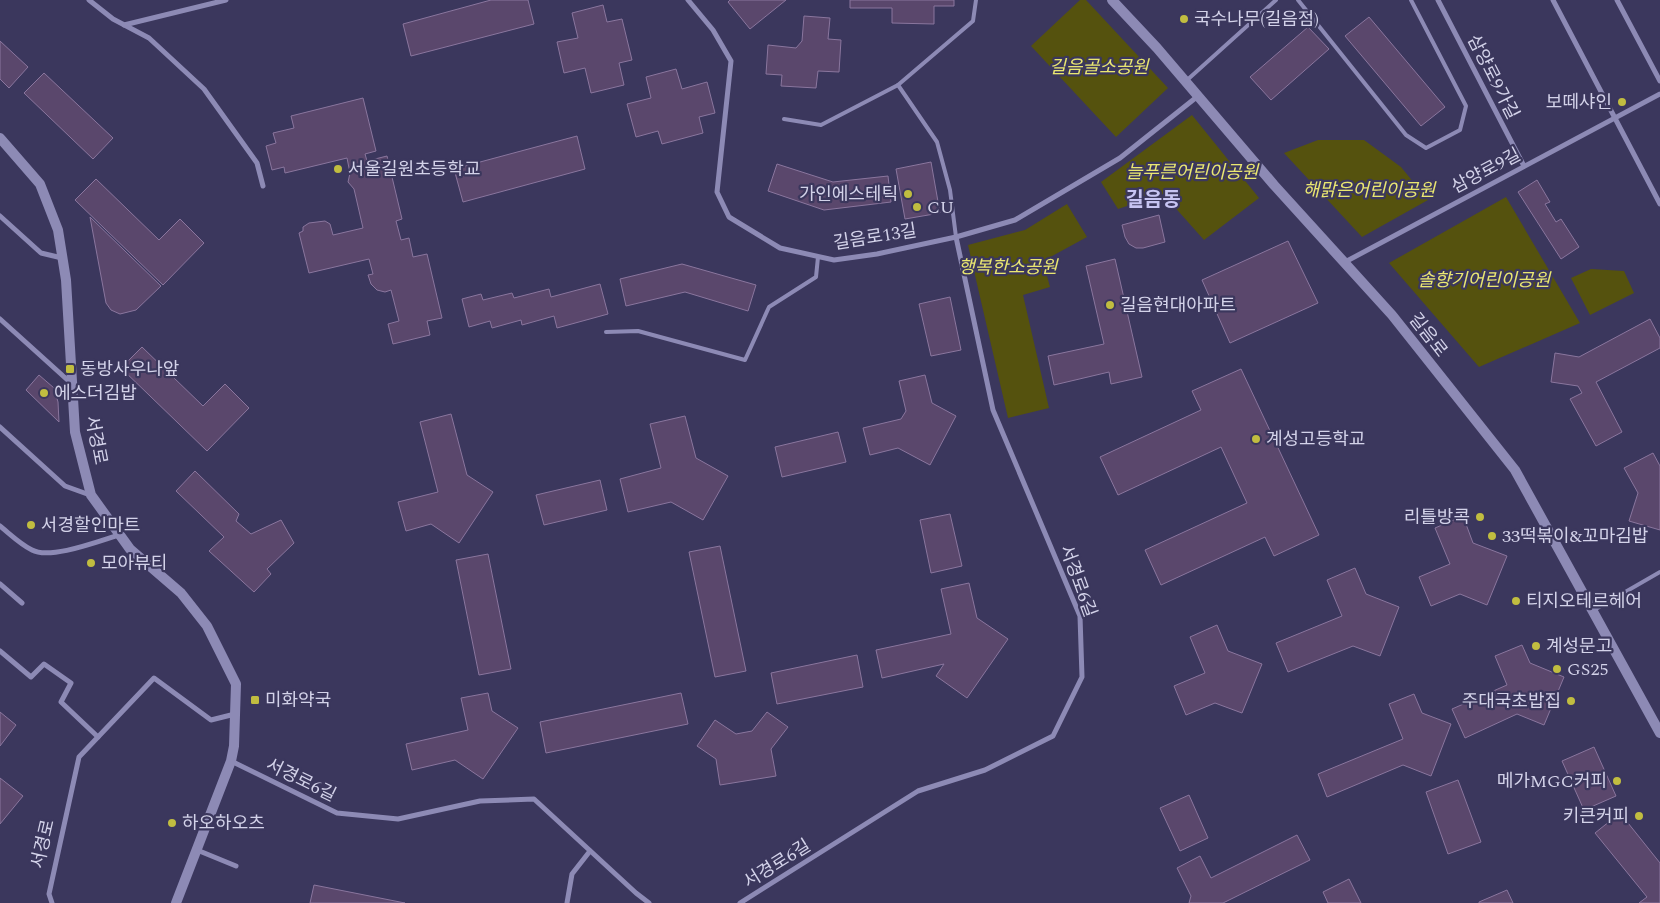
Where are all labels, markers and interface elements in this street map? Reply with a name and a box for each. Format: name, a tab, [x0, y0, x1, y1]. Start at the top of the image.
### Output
place label: 국수나무(길음점)	[1194, 6, 1319, 33]
marker: 국수나무(길음점)	[1178, 13, 1190, 25]
street label: 삼양로9가길	[1460, 30, 1526, 124]
park label: 길음골소공원	[1049, 54, 1150, 81]
place label: 보떼샤인	[1546, 89, 1612, 116]
marker: 보떼샤인	[1616, 96, 1628, 108]
street label: 삼양로9길	[1446, 141, 1526, 201]
place label: 서울길원초등학교	[348, 156, 480, 183]
park label: 늘푸른어린이공원	[1126, 159, 1260, 186]
marker: 서울길원초등학교	[332, 163, 344, 175]
park label: 해맑은어린이공원	[1303, 177, 1437, 204]
place label: 가인에스테틱	[799, 181, 898, 208]
district label: 길음동	[1125, 185, 1181, 215]
marker: 가인에스테틱	[902, 188, 914, 200]
place label: CU	[927, 194, 954, 221]
marker: CU	[911, 201, 923, 213]
street label: 길음로13길	[831, 217, 919, 257]
park label: 행복한소공원	[958, 254, 1059, 281]
park label: 솔향기어린이공원	[1418, 267, 1552, 294]
place label: 길음현대아파트	[1120, 292, 1236, 319]
marker: 길음현대아파트	[1104, 299, 1116, 311]
street label: 길음로	[1402, 307, 1454, 363]
place label: 동방사우나앞	[80, 356, 179, 383]
marker: 동방사우나앞	[64, 363, 76, 375]
place label: 에스더김밥	[54, 380, 137, 407]
marker: 에스더김밥	[38, 387, 50, 399]
street label: 서경로	[78, 413, 114, 467]
place label: 계성고등학교	[1266, 426, 1365, 453]
marker: 계성고등학교	[1250, 433, 1262, 445]
place label: 리틀방콕	[1404, 504, 1470, 531]
marker: 리틀방콕	[1474, 511, 1486, 523]
place label: 서경할인마트	[41, 512, 140, 539]
marker: 서경할인마트	[25, 519, 37, 531]
place label: 33떡볶이&꼬마김밥	[1502, 523, 1648, 550]
marker: 33떡볶이&꼬마김밥	[1486, 530, 1498, 542]
street label: 서경로6길	[1052, 541, 1104, 621]
place label: 모아뷰티	[101, 550, 167, 577]
marker: 모아뷰티	[85, 557, 97, 569]
place label: 티지오테르헤어	[1526, 588, 1642, 615]
marker: 티지오테르헤어	[1510, 595, 1522, 607]
place label: 계성문고	[1546, 633, 1612, 660]
marker: 계성문고	[1530, 640, 1542, 652]
place label: GS25	[1567, 656, 1608, 683]
marker: GS25	[1551, 663, 1563, 675]
place label: 미화약국	[265, 687, 331, 714]
place label: 주대국초밥집	[1462, 688, 1561, 715]
marker: 미화약국	[249, 694, 261, 706]
marker: 주대국초밥집	[1565, 695, 1577, 707]
street label: 서경로6길	[261, 751, 341, 809]
place label: 메가MGC커피	[1497, 768, 1607, 795]
marker: 메가MGC커피	[1611, 775, 1623, 787]
place label: 키큰커피	[1563, 803, 1629, 830]
place label: 하오하오츠	[182, 810, 265, 837]
marker: 키큰커피	[1633, 810, 1645, 822]
street label: 서경로	[24, 817, 62, 871]
marker: 하오하오츠	[166, 817, 178, 829]
street label: 서경로6길	[738, 833, 816, 895]

